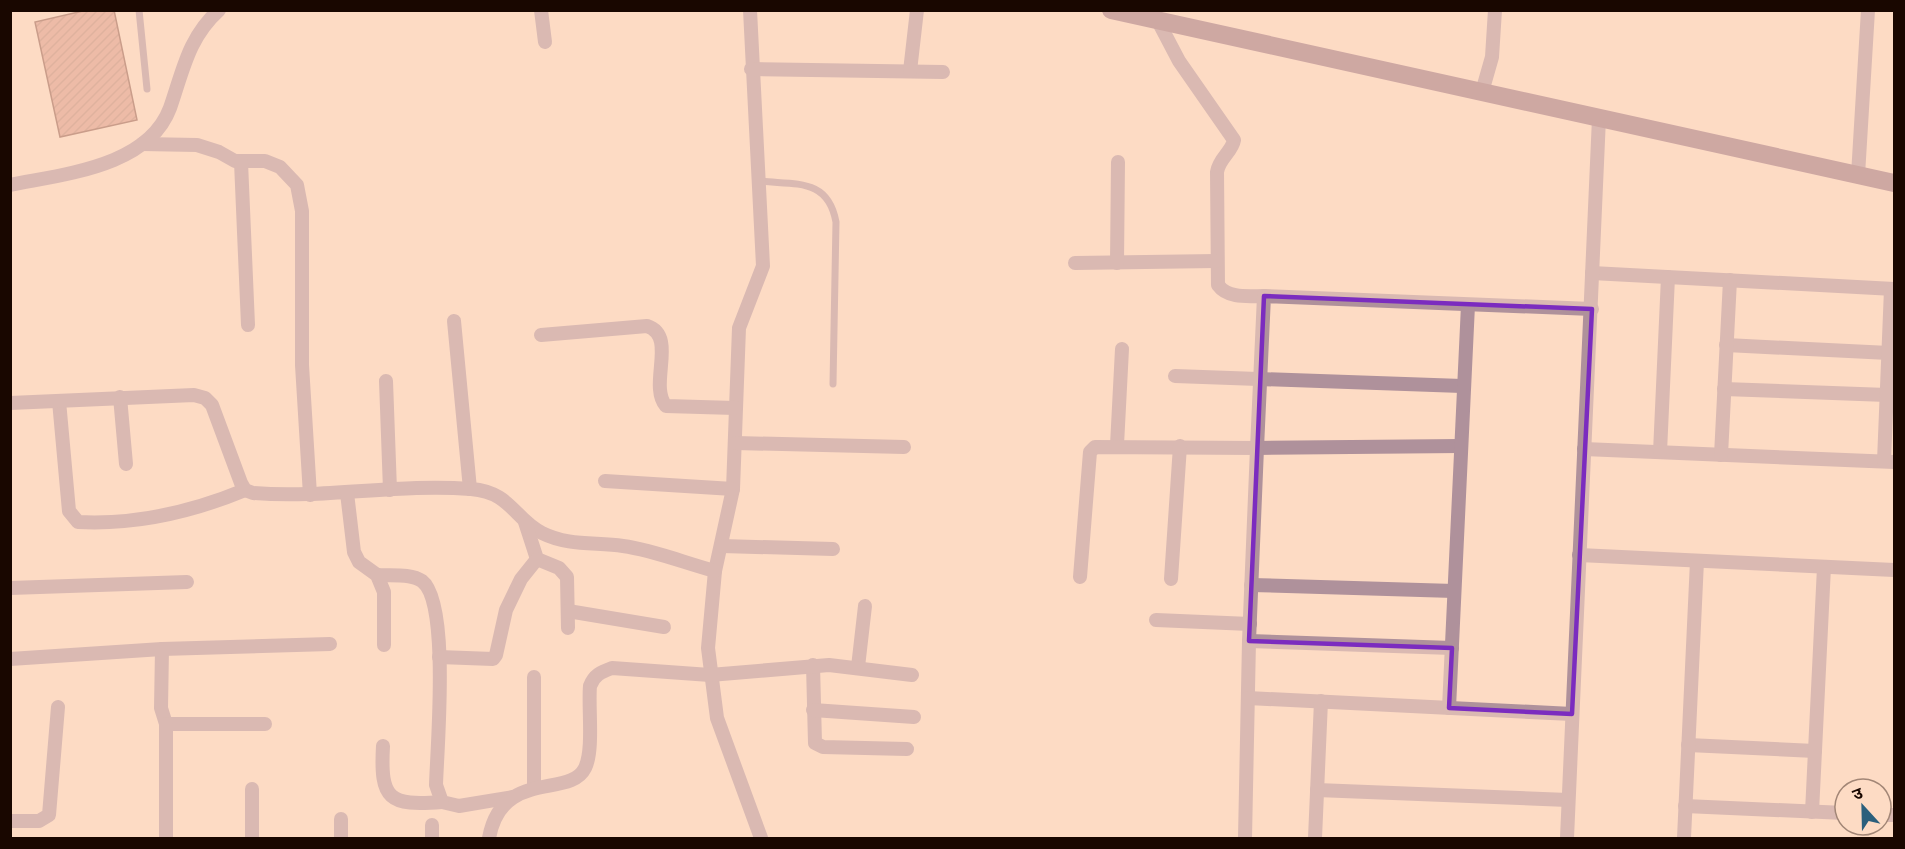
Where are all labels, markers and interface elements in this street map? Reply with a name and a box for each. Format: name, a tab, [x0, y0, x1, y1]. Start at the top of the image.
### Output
north arrow	[1833, 777, 1893, 837]
text: उ	[1849, 782, 1866, 804]

